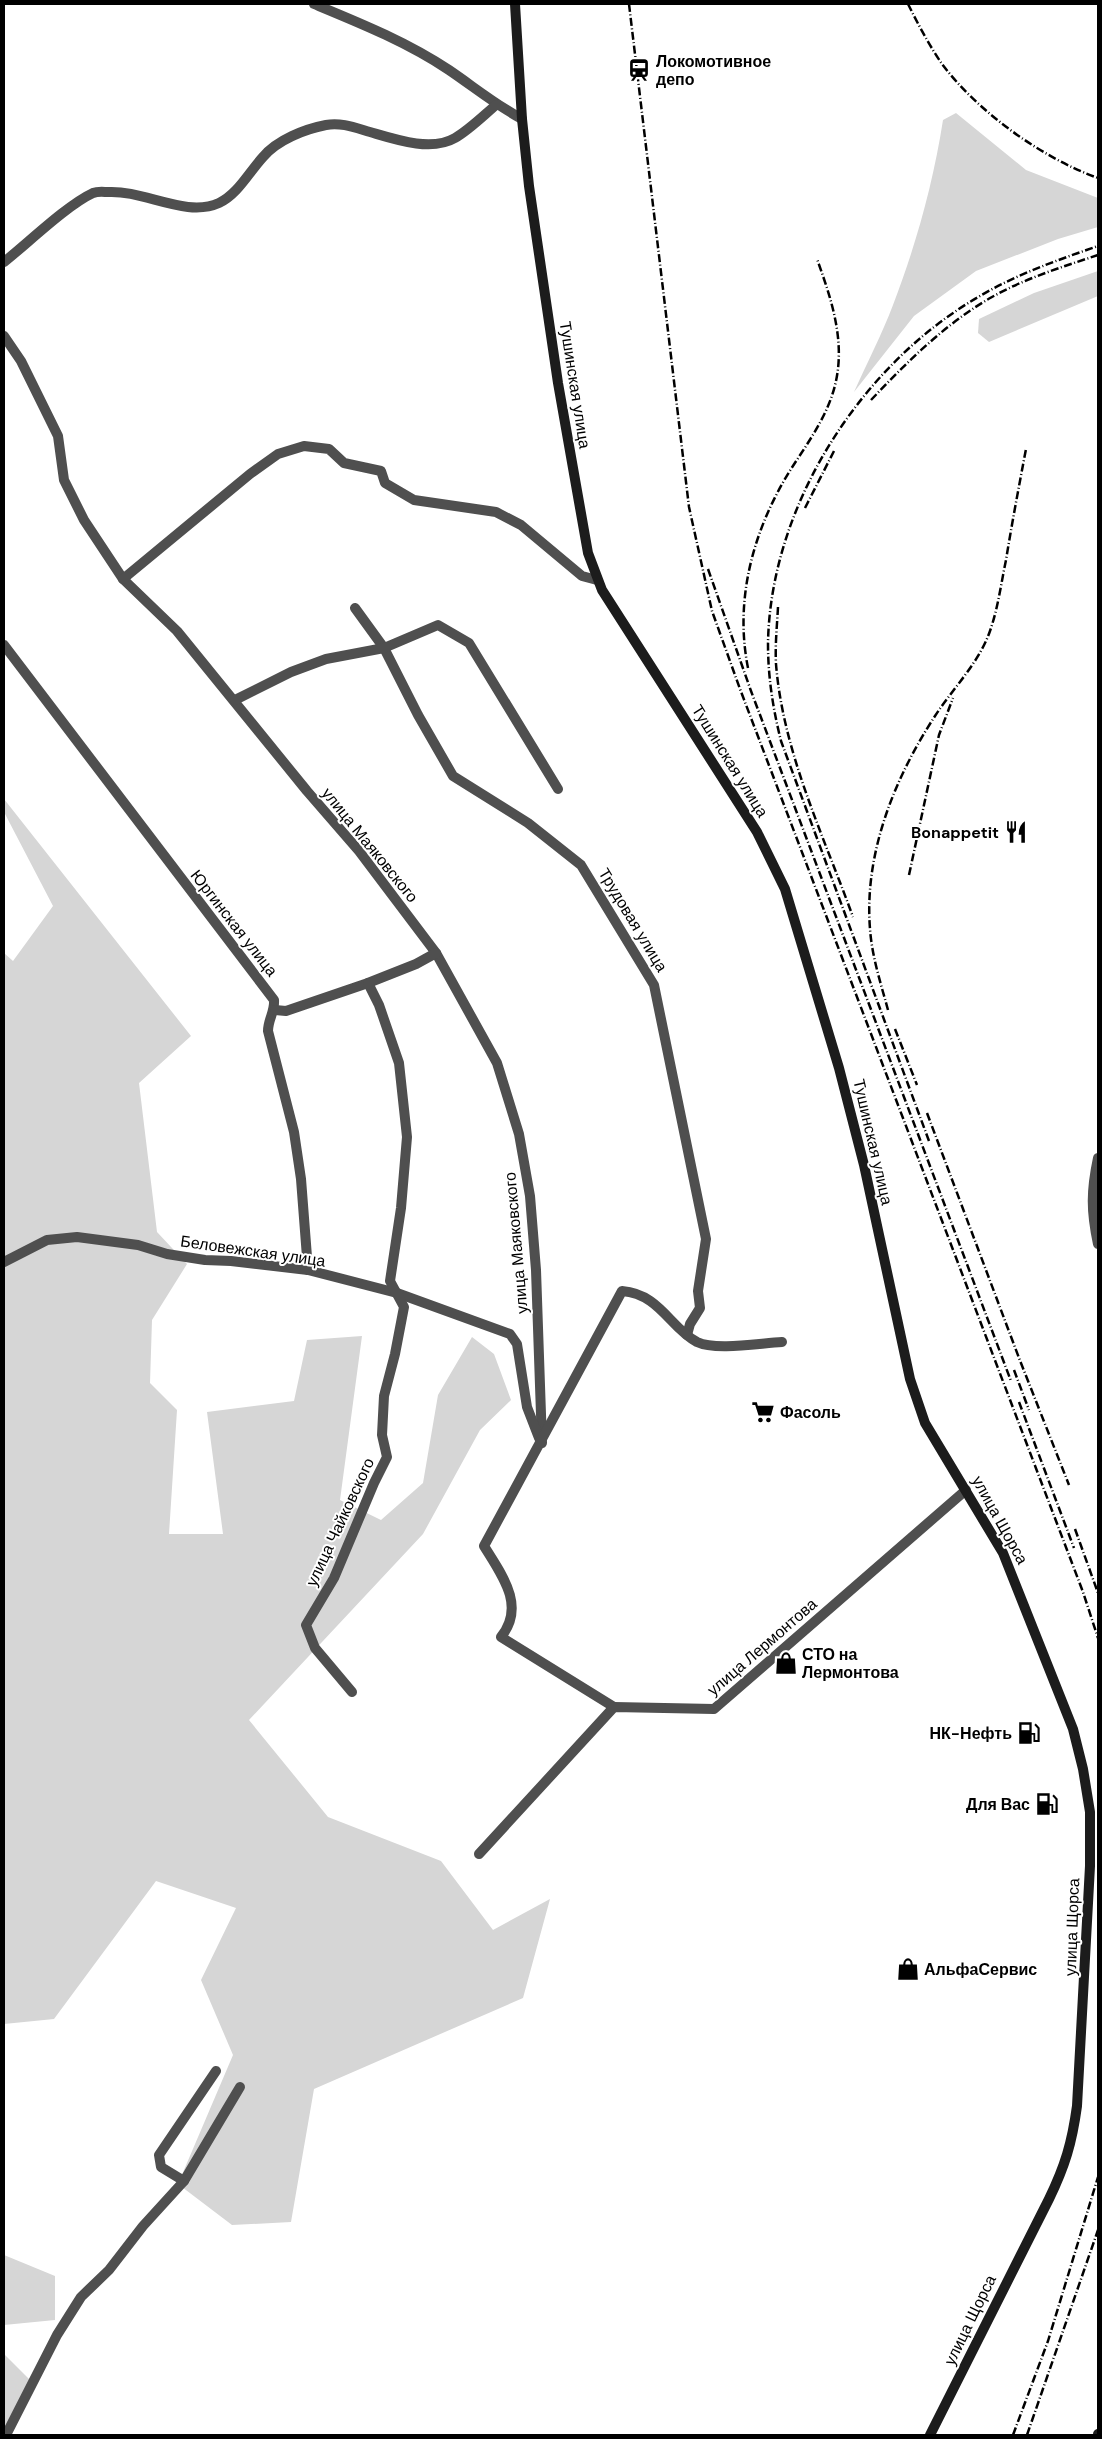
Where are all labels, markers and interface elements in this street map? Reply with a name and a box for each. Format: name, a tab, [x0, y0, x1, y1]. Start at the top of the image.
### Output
place label: Локомотивное депо	[656, 51, 771, 90]
station icon: Локомотивное депо	[626, 57, 652, 83]
street label: Тушинская улица	[555, 320, 595, 450]
street label: Тушинская улица	[687, 701, 773, 821]
street label: улица Маяковского	[317, 783, 423, 907]
restaurant icon: Bonappetit	[1003, 819, 1029, 845]
place label: Bonappetit	[911, 822, 999, 843]
street label: Трудовая улица	[594, 864, 672, 976]
street label: Юргинская улица	[186, 865, 282, 981]
street label: Тушинская улица	[848, 1077, 898, 1207]
street label: улица Маяковского	[499, 1171, 533, 1315]
street label: Беловежская улица	[179, 1230, 327, 1272]
supermarket icon: Фасоль	[750, 1399, 776, 1425]
place label: Фасоль	[780, 1402, 841, 1423]
street label: улица Чайковского	[301, 1454, 379, 1590]
street label: улица Щорса	[967, 1472, 1033, 1568]
street label: улица Лермонтова	[703, 1594, 821, 1700]
place label: СТО на Лермонтова	[802, 1644, 899, 1683]
shop icon: СТО на Лермонтова	[773, 1650, 799, 1676]
fuel station icon: НК-Нефть	[1016, 1720, 1042, 1746]
place label: НК-Нефть	[930, 1723, 1012, 1744]
fuel station icon: Для Вас	[1034, 1791, 1060, 1817]
place label: Для Вас	[966, 1794, 1030, 1815]
street label: улица Щорса	[1060, 1878, 1084, 1976]
shop icon: АльфаСервис	[895, 1956, 921, 1982]
place label: АльфаСервис	[924, 1959, 1037, 1980]
street label: улица Щорса	[939, 2271, 1001, 2369]

